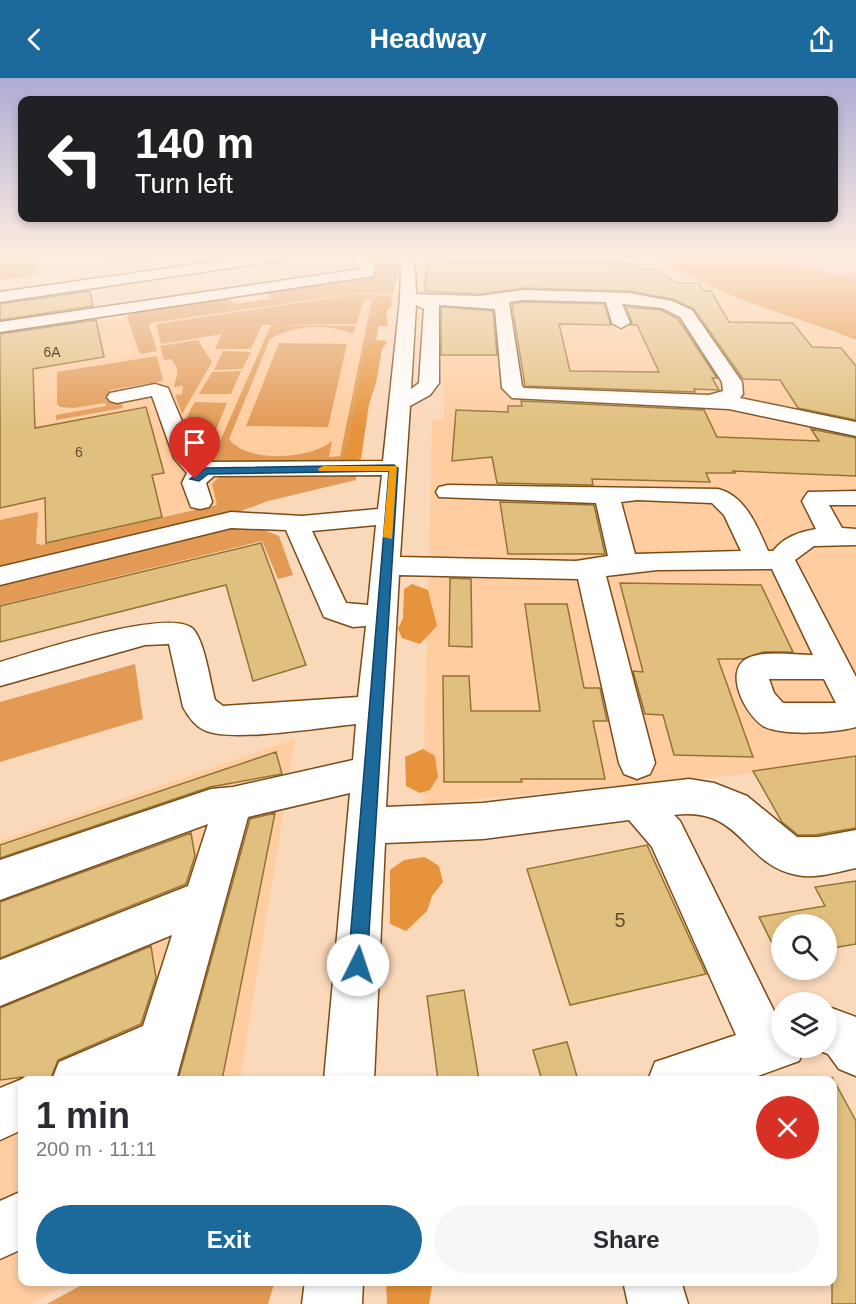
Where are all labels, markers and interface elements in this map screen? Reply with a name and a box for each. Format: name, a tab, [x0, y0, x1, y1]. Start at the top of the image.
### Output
icon: back	[18, 23, 51, 56]
icon: share	[805, 23, 838, 56]
text: Headway	[369, 24, 487, 54]
icon: left	[36, 120, 114, 198]
text: 140 m	[135, 120, 254, 167]
text: Turn left	[135, 169, 233, 199]
house number: 6А	[43, 344, 61, 360]
pin	[169, 417, 220, 479]
icon: arrive	[178, 426, 211, 459]
house number: 6	[75, 444, 83, 460]
house number: 5	[614, 909, 626, 931]
map controls	[771, 914, 837, 1058]
button: search	[771, 914, 837, 980]
position arrow	[326, 933, 390, 997]
button: layers	[771, 992, 837, 1058]
text: 1 min	[36, 1095, 130, 1136]
button: close	[756, 1096, 819, 1159]
text: 200 m · 11:11	[36, 1138, 156, 1160]
button: Exit	[36, 1205, 422, 1274]
button: Share	[434, 1205, 819, 1274]

